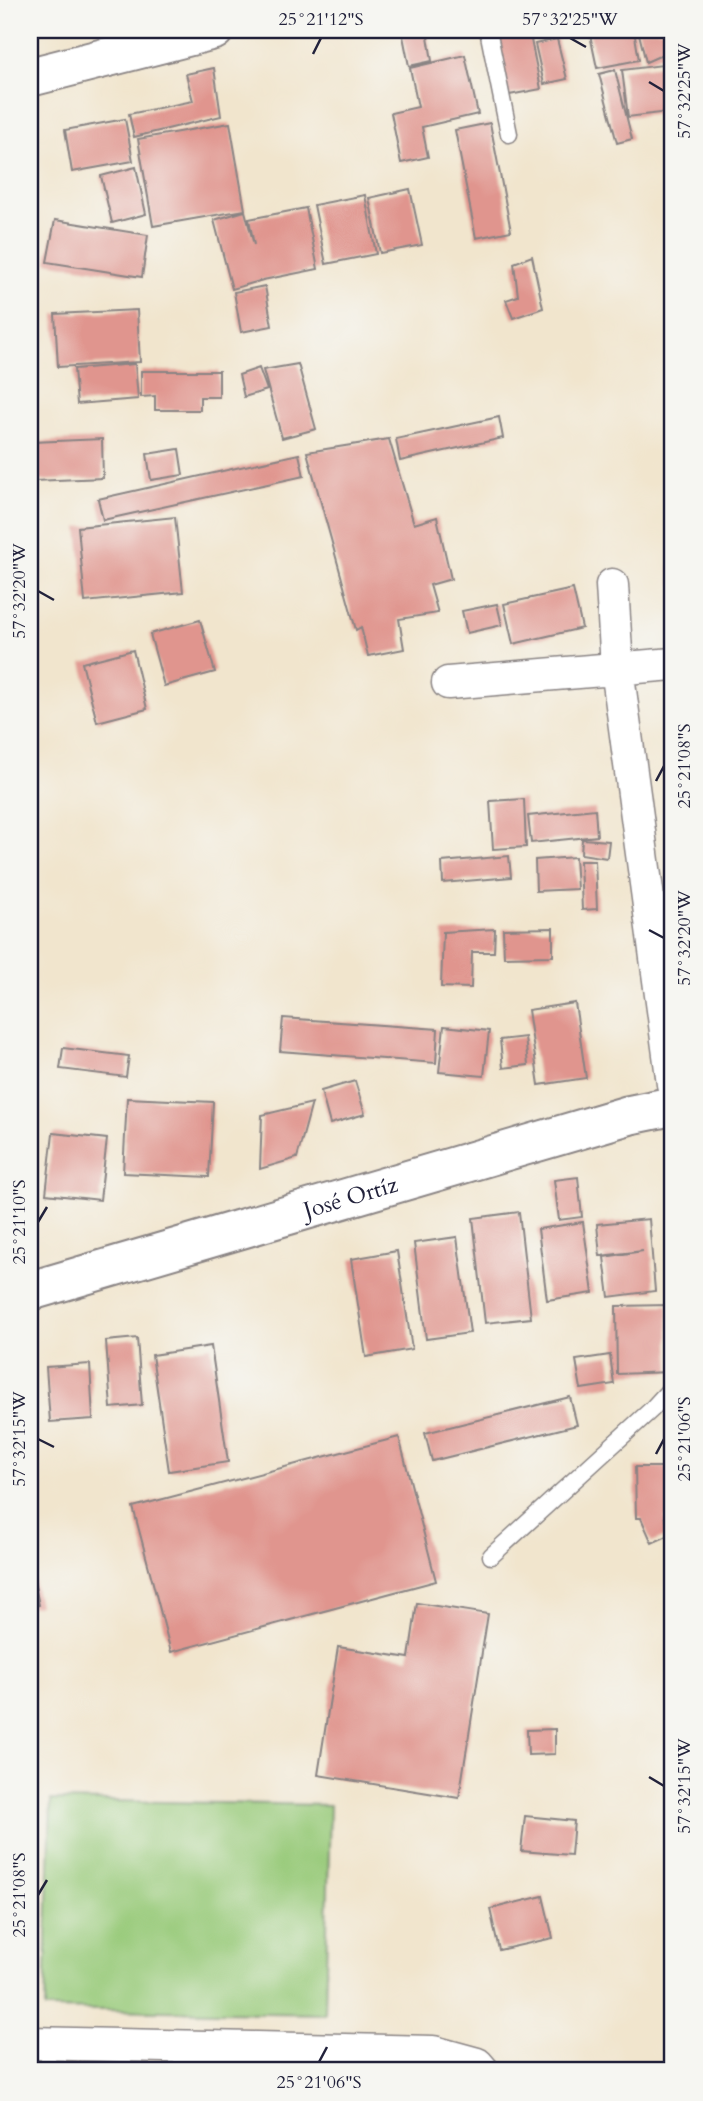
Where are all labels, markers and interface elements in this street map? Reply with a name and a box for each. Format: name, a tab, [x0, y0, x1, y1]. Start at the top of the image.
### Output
text: 25°21'12"S	[279, 7, 363, 32]
text: 57°32'25"W	[522, 7, 618, 32]
text: 57°32'25"W	[672, 43, 697, 139]
text: 57°32'20"W	[7, 543, 32, 639]
text: 25°21'08"S	[672, 724, 697, 808]
text: 57°32'20"W	[672, 890, 697, 986]
street label: José Ortíz	[297, 1168, 401, 1226]
text: 25°21'10"S	[7, 1180, 32, 1264]
text: 57°32'15"W	[7, 1391, 32, 1487]
text: 25°21'06"S	[672, 1397, 697, 1481]
text: 57°32'15"W	[672, 1738, 697, 1834]
text: 25°21'08"S	[7, 1853, 32, 1937]
text: 25°21'06"S	[277, 2070, 361, 2095]

